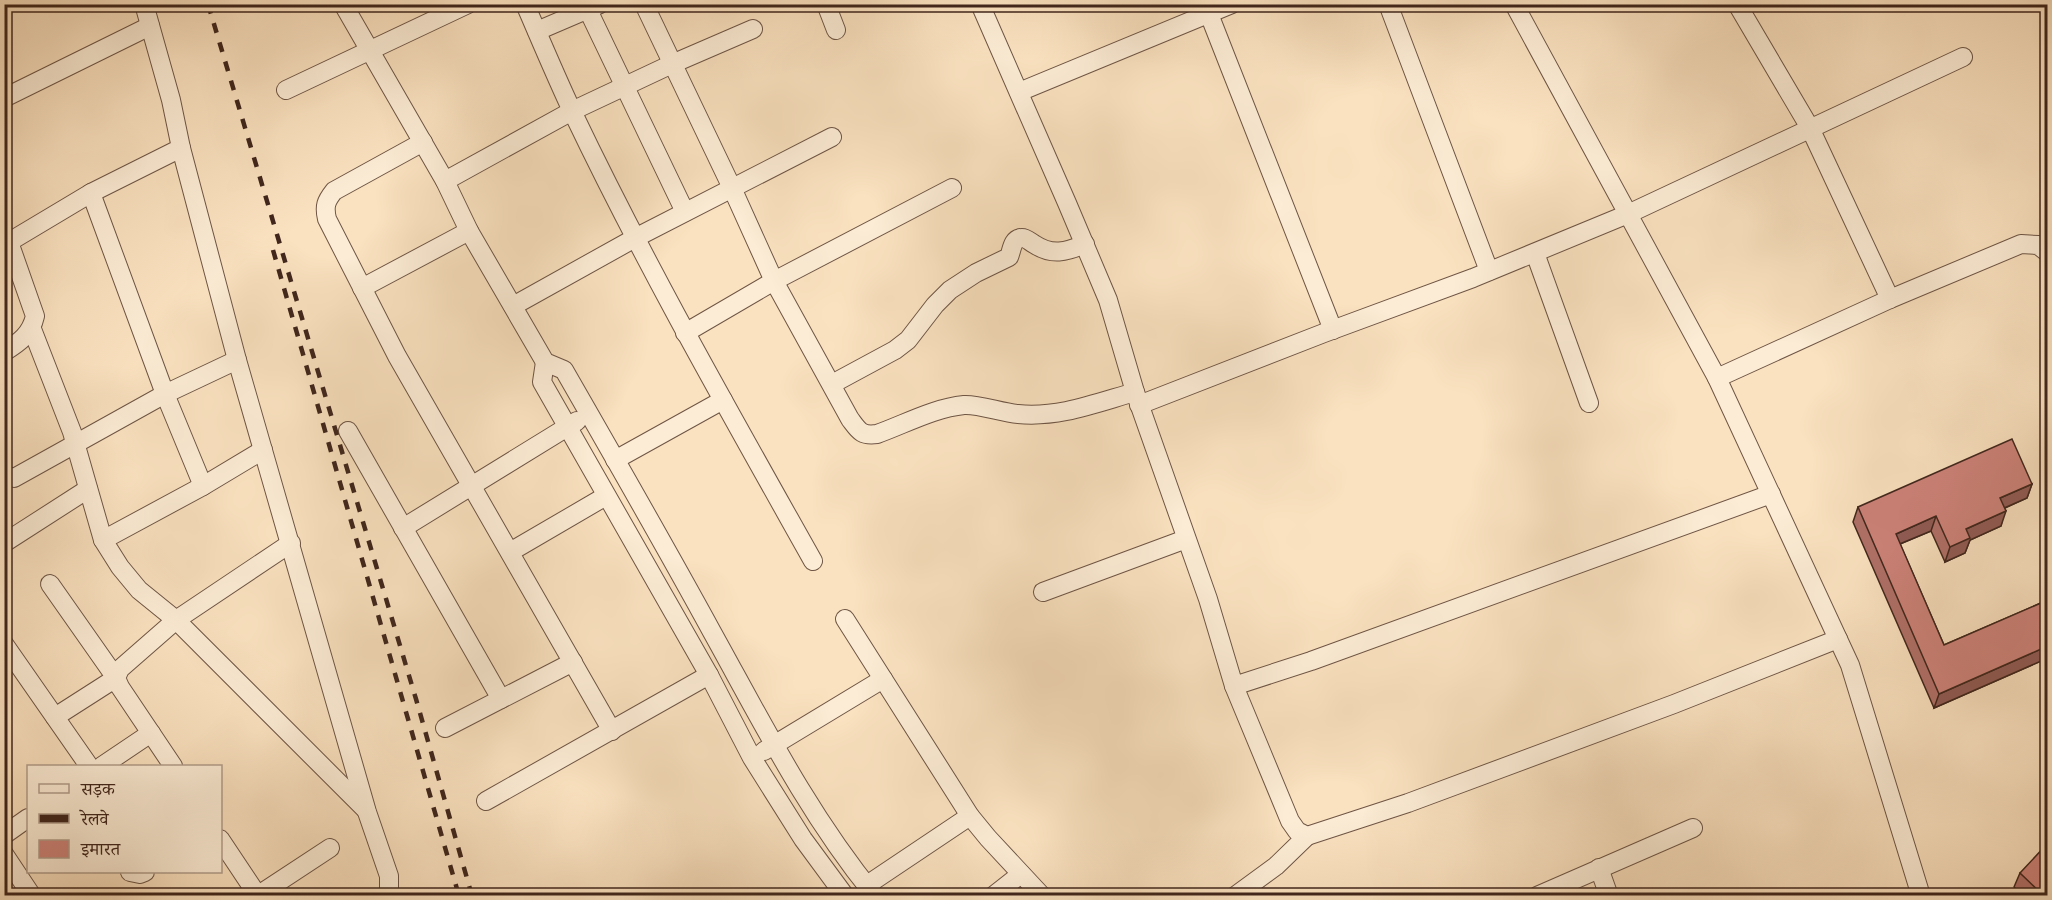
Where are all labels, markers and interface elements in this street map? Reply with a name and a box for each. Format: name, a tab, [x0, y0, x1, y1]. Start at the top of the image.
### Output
legend	[27, 765, 222, 873]
text: सड़क	[80, 781, 116, 799]
text: रेलवे	[79, 809, 110, 829]
text: इमारत	[80, 841, 121, 859]

